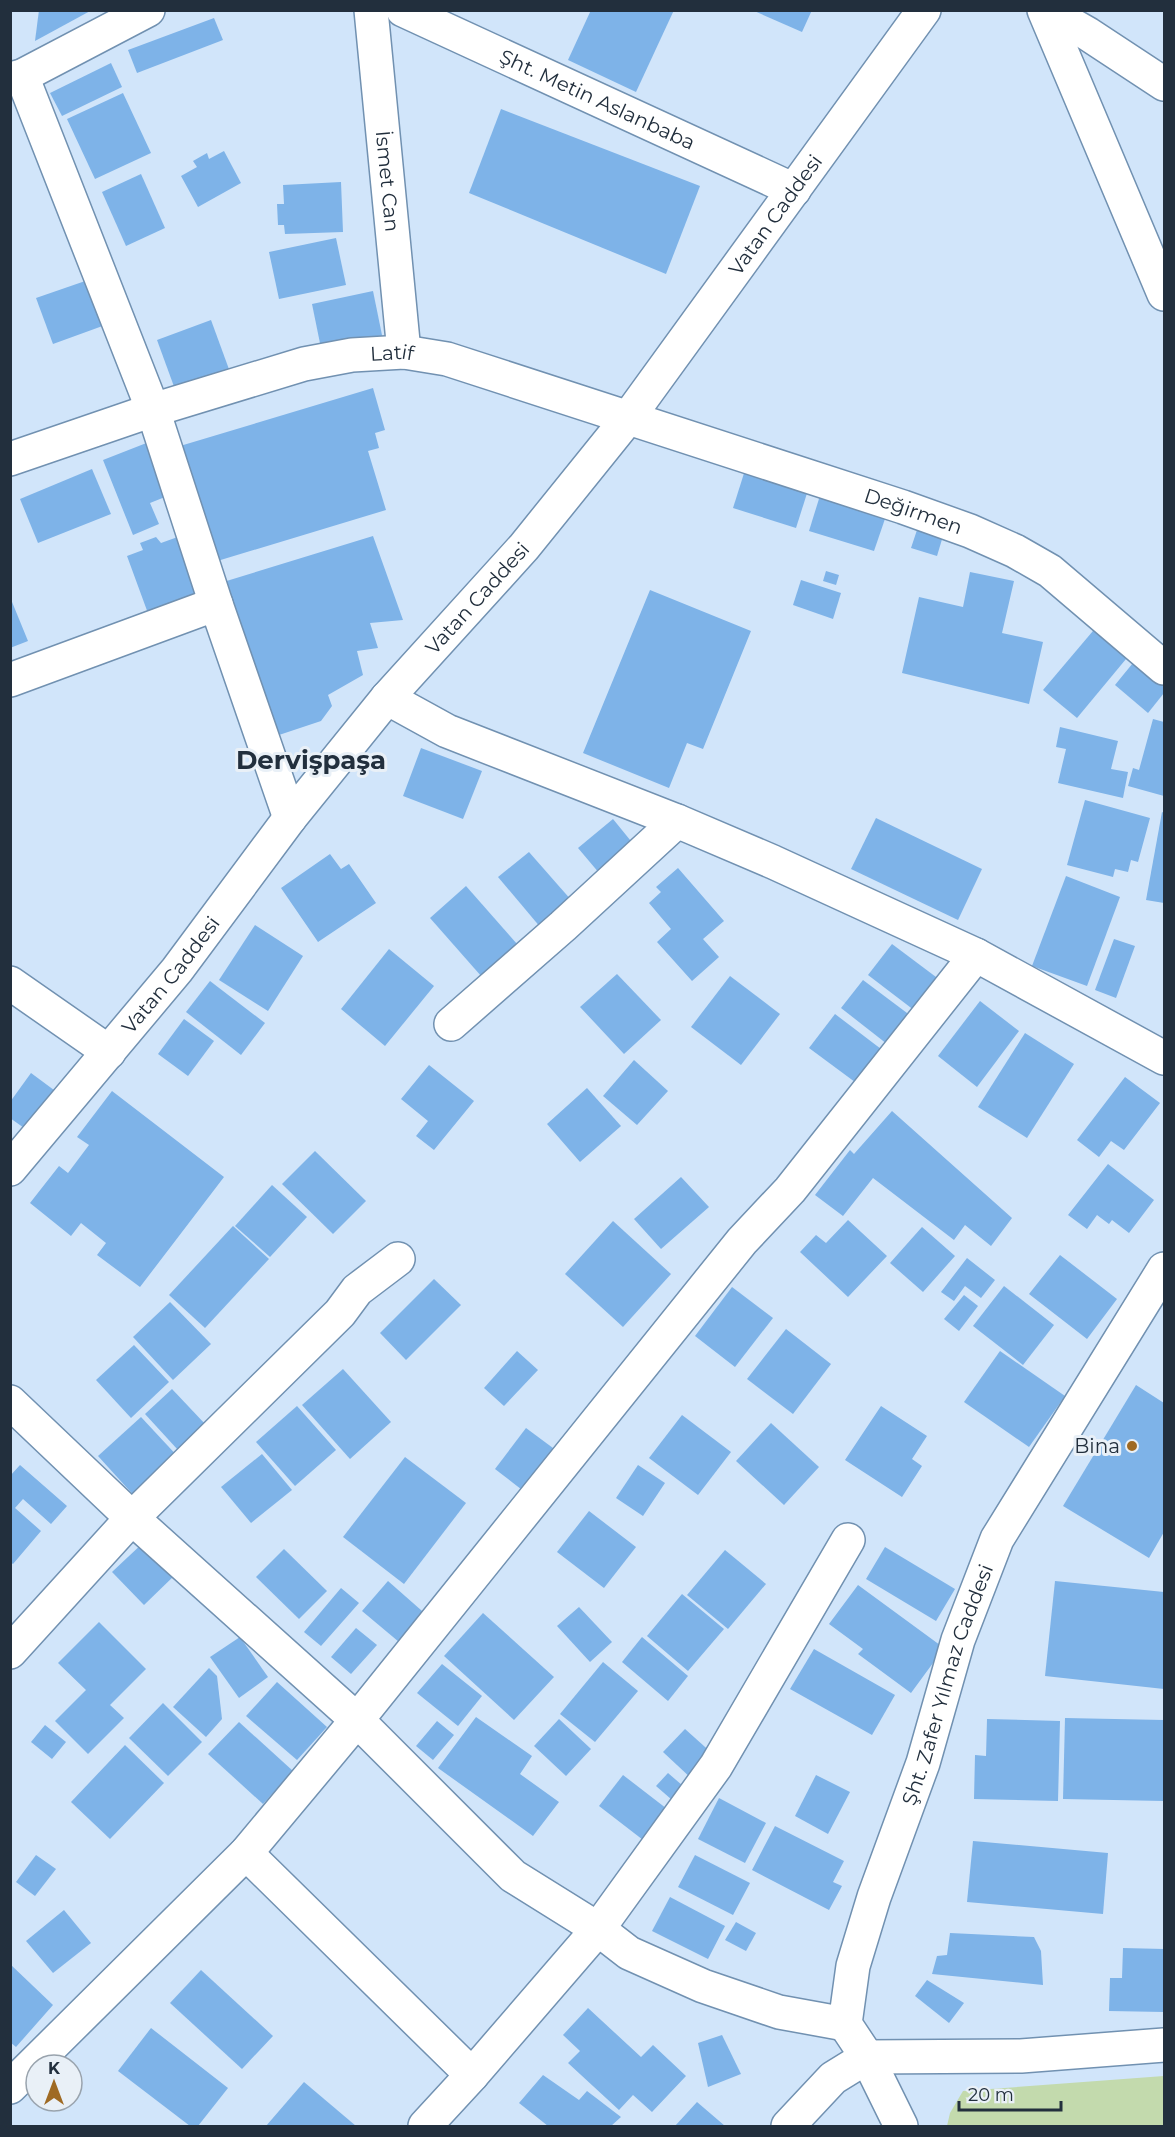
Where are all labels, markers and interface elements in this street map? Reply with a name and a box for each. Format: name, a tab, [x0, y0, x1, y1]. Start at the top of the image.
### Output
street label: Şht. Metin Aslanbaba	[496, 44, 699, 155]
street label: İsmet Can	[371, 129, 404, 233]
street label: Vatan Caddesi	[724, 150, 827, 280]
street label: Latif	[369, 340, 417, 366]
street label: Değirmen	[861, 483, 966, 539]
street label: Vatan Caddesi	[420, 537, 534, 659]
district label: Dervişpaşa	[236, 744, 386, 776]
street label: Vatan Caddesi	[117, 912, 225, 1039]
place label: Bina	[1074, 1434, 1120, 1458]
marker: Bina	[1125, 1439, 1139, 1453]
street label: Şht. Zafer Yılmaz Caddesi	[897, 1561, 998, 1808]
north arrow	[24, 2053, 84, 2113]
text: K	[48, 2059, 61, 2078]
scale bar	[959, 2074, 1061, 2112]
text: 20 m	[968, 2084, 1014, 2106]

